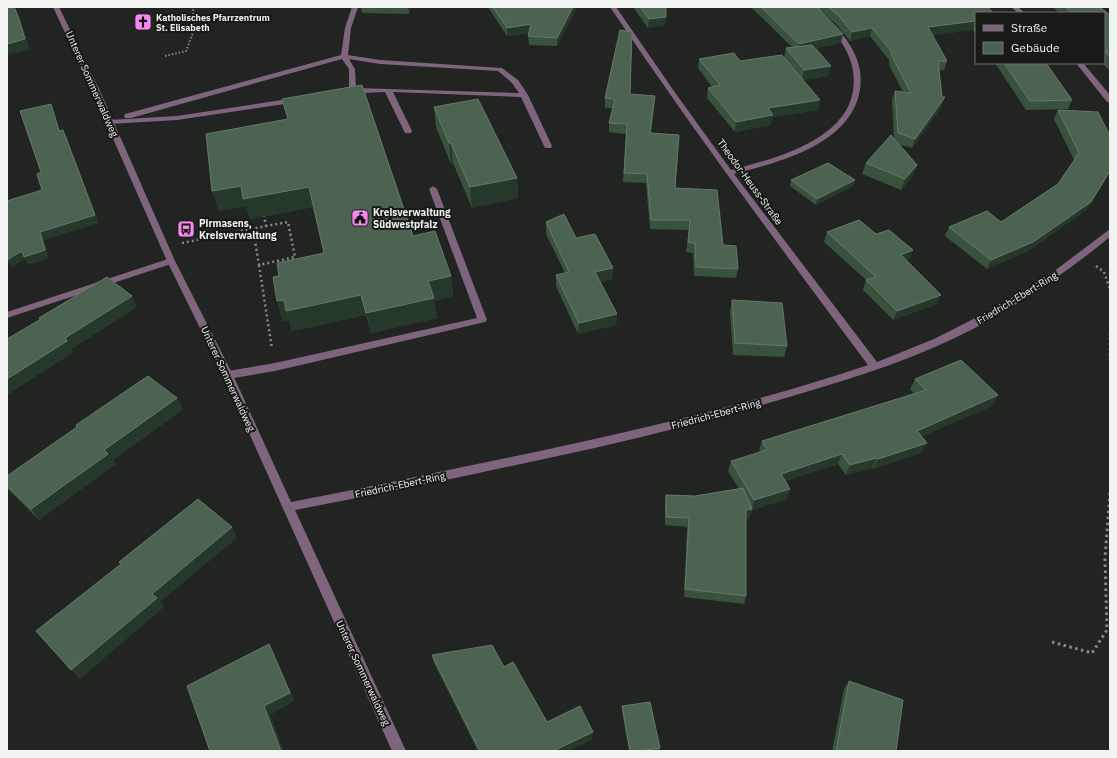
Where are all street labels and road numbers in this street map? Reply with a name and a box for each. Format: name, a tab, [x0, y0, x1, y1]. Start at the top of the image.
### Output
street label: Unterer Sommerwaldweg	[63, 29, 122, 140]
street label: Theodor-Heuss-Straße	[714, 136, 786, 228]
street label: Friedrich-Ebert-Ring	[974, 268, 1060, 327]
street label: Unterer Sommerwaldweg	[198, 324, 258, 434]
street label: Friedrich-Ebert-Ring	[670, 396, 763, 432]
street label: Friedrich-Ebert-Ring	[354, 469, 447, 501]
street label: Unterer Sommerwaldweg	[333, 618, 393, 728]

